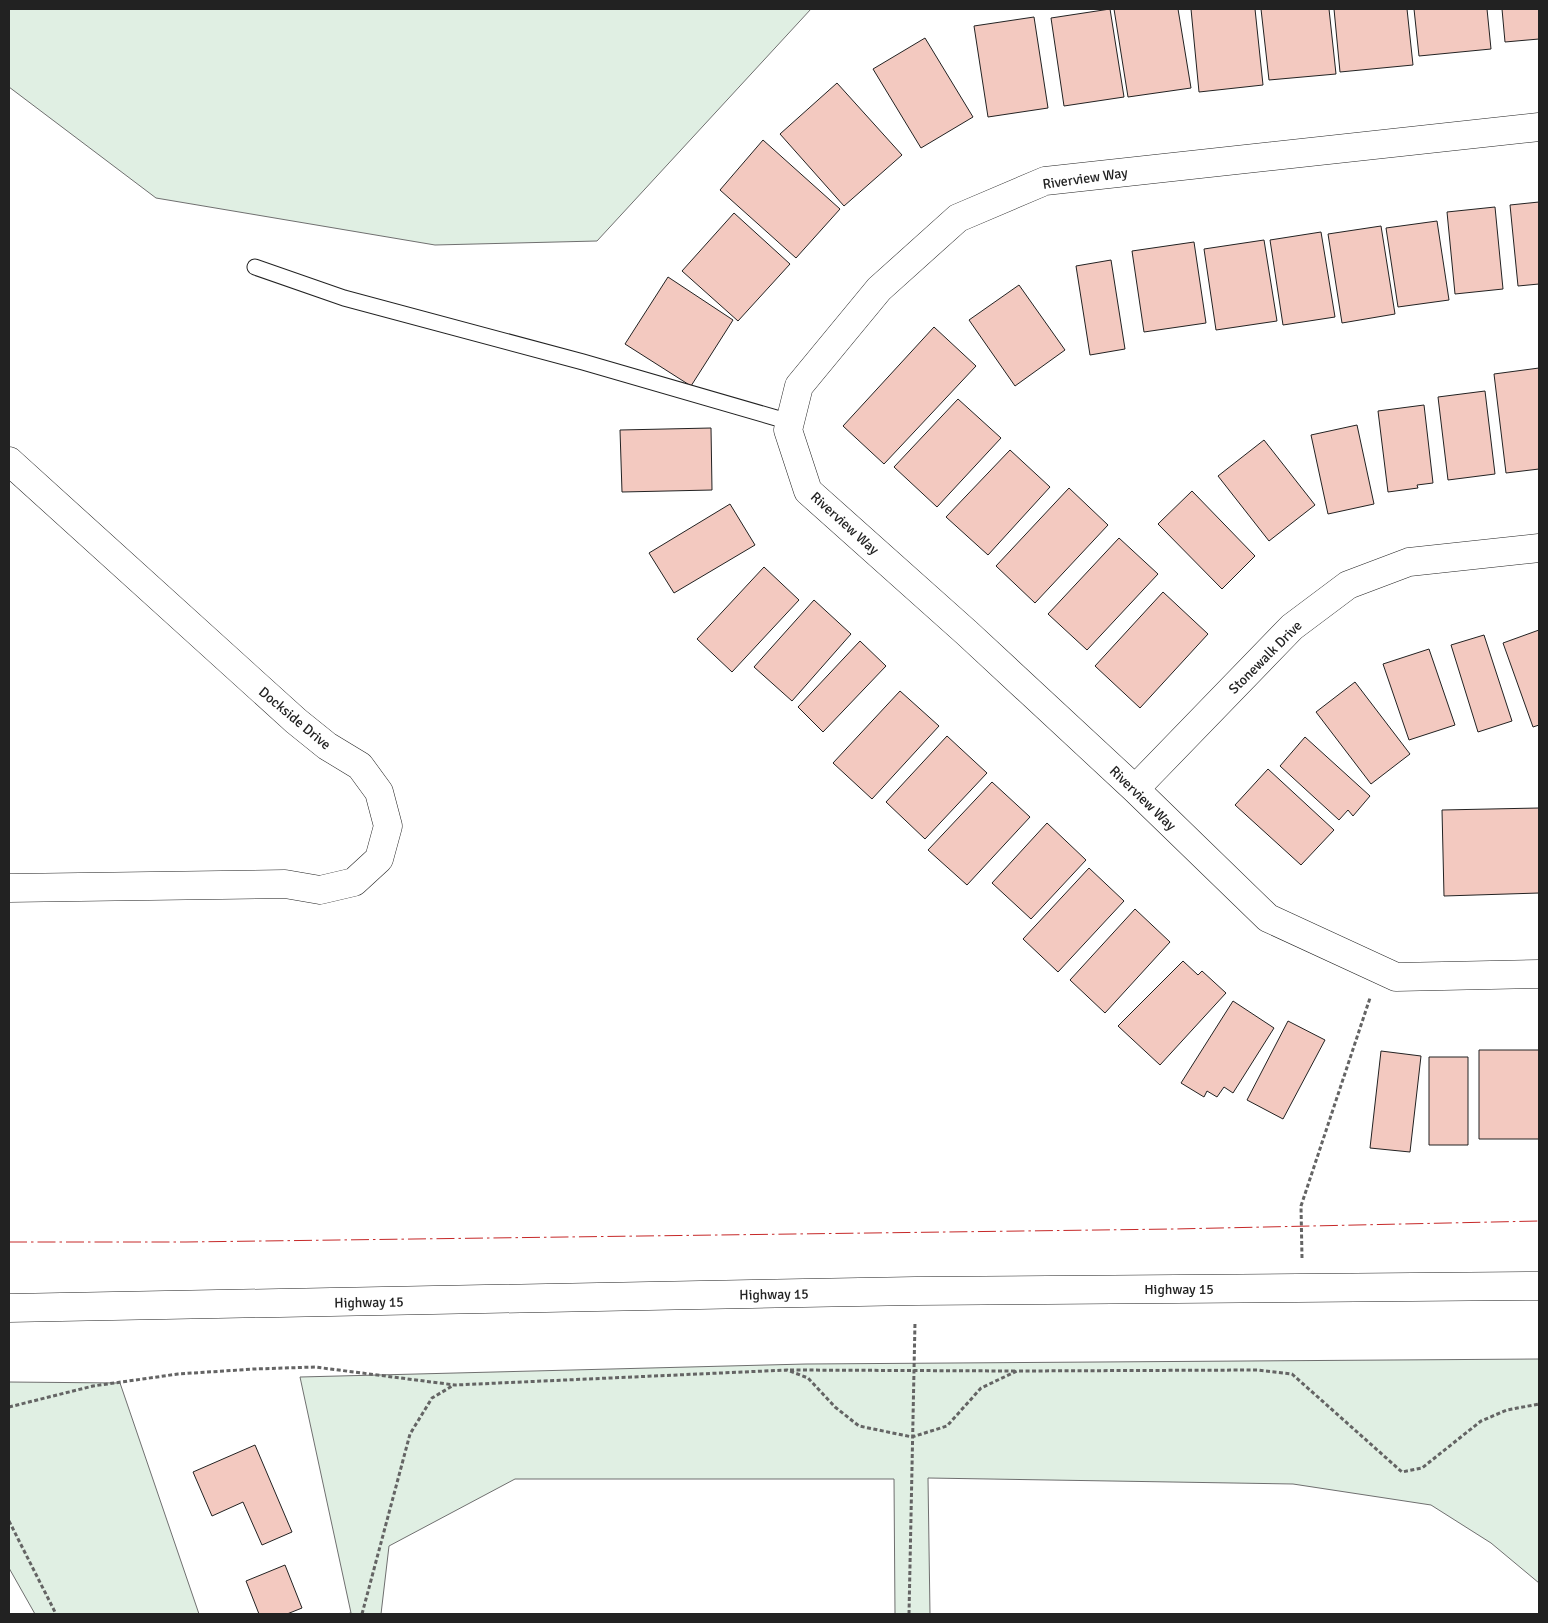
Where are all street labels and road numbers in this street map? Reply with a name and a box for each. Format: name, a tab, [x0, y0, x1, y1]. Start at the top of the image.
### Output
street label: Riverview Way	[1041, 164, 1129, 193]
street label: Riverview Way	[807, 488, 883, 559]
street label: Stonewalk Drive	[1225, 617, 1306, 698]
street label: Dockside Drive	[255, 683, 334, 753]
street label: Riverview Way	[1106, 762, 1180, 835]
street label: Highway 15	[1144, 1281, 1214, 1298]
street label: Highway 15	[739, 1285, 809, 1304]
street label: Highway 15	[334, 1293, 404, 1312]

